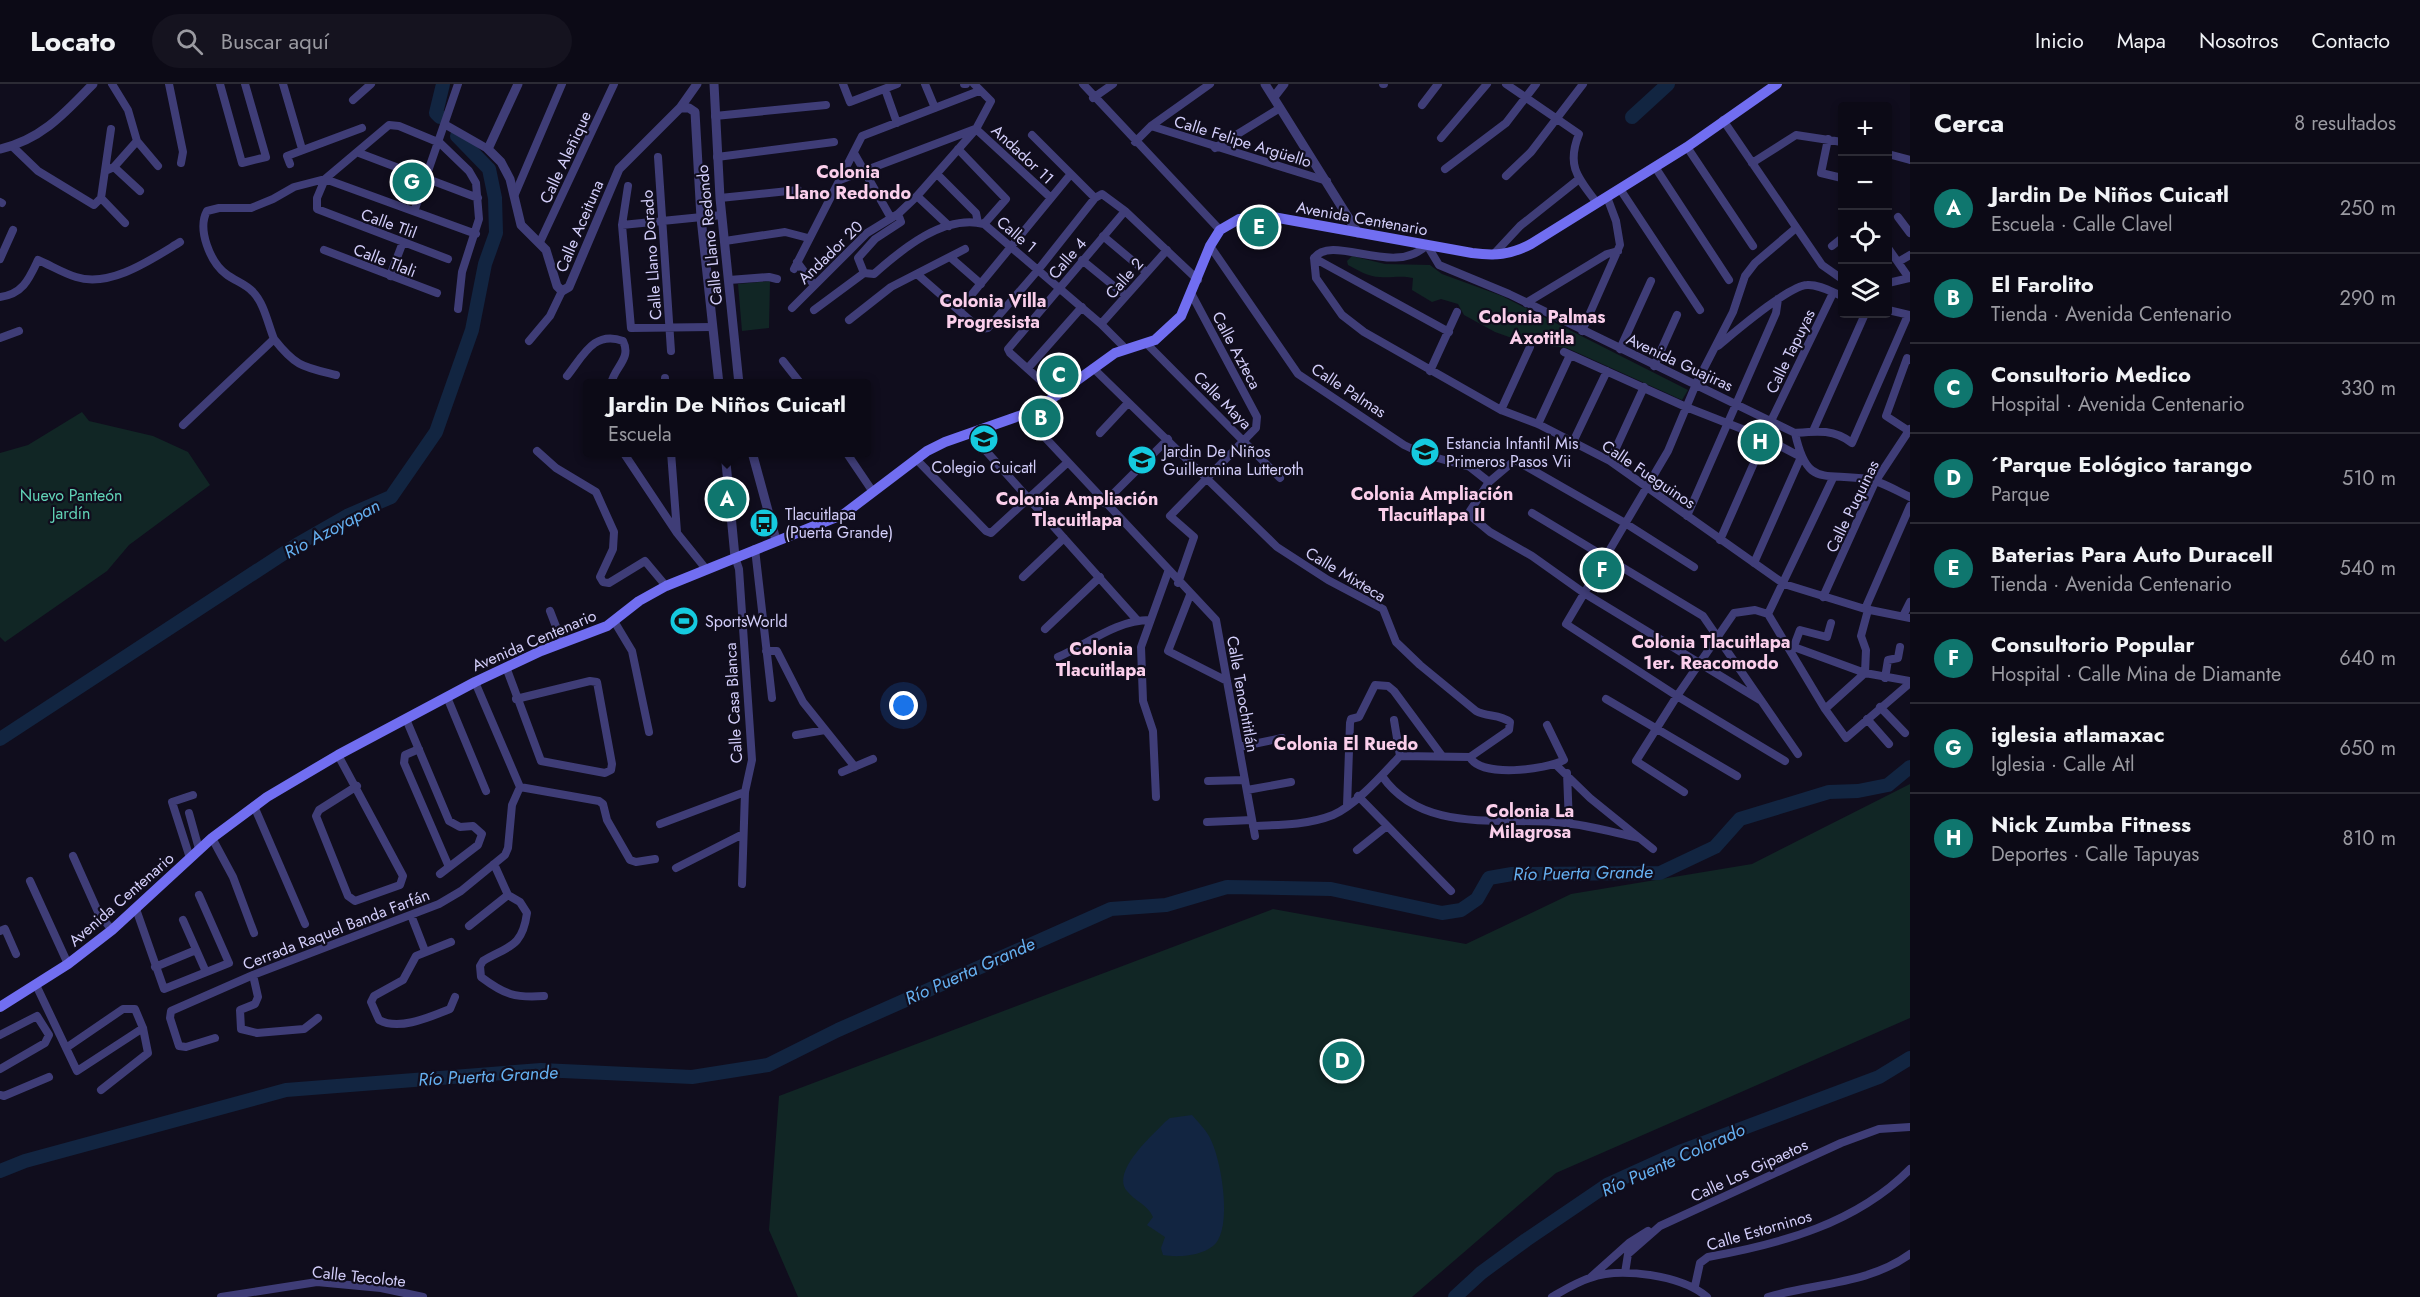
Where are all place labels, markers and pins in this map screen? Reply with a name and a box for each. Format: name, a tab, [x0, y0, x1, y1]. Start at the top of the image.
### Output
pin: G	[392, 160, 432, 204]
pin: E	[1240, 204, 1278, 250]
pin: C	[1040, 352, 1078, 398]
pin: B	[1022, 396, 1060, 440]
pin: H	[1740, 420, 1780, 464]
school or university icon: Colegio Cuicatl	[968, 423, 1000, 455]
place label: Estancia Infantil Mis Primeros Pasos Vii	[1446, 432, 1579, 473]
school or university icon: Estancia Infantil Mis Primeros Pasos Vii	[1409, 436, 1441, 468]
place label: Jardin De Niños Guillermina Lutteroth	[1161, 440, 1304, 481]
school or university icon: Jardin De Niños Guillermina Lutteroth	[1126, 444, 1158, 476]
place label: Colegio Cuicatl	[932, 456, 1036, 479]
pin: A	[708, 476, 746, 522]
place label: Tlacuitlapa (Puerta Grande)	[785, 503, 893, 544]
bus stop icon: Tlacuitlapa (Puerta Grande)	[748, 507, 780, 539]
pin: F	[1582, 548, 1622, 592]
sports icon: SportsWorld	[668, 605, 700, 637]
place label: SportsWorld	[705, 610, 788, 633]
pin: D	[1322, 1038, 1362, 1084]

